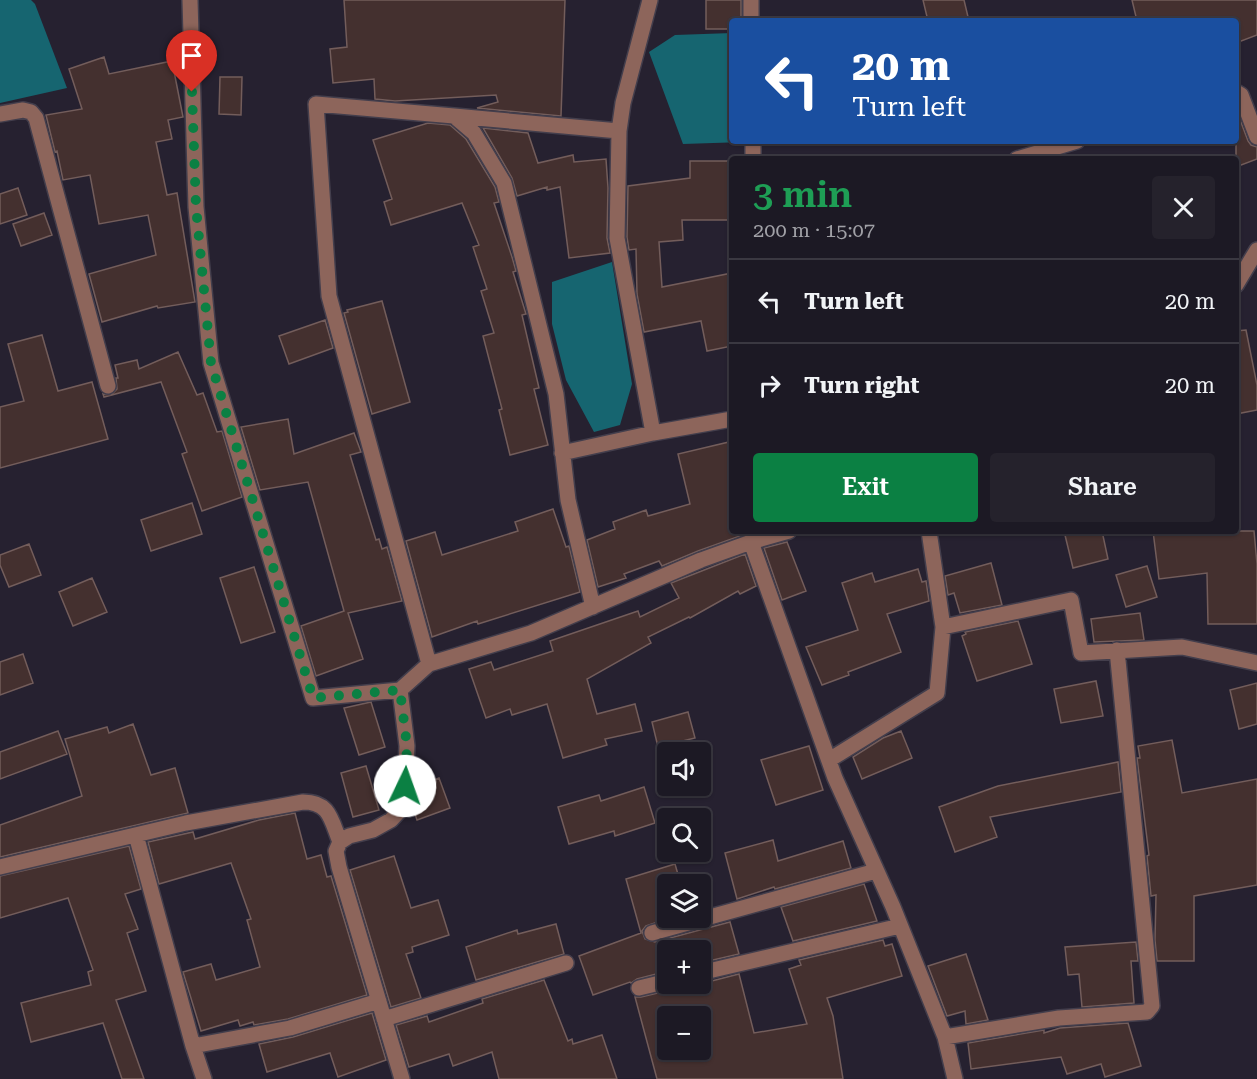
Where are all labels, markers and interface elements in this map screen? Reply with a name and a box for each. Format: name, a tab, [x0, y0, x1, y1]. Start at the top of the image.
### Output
pin	[166, 30, 217, 92]
icon: arrive	[175, 39, 208, 72]
text: 20 m	[852, 41, 950, 90]
icon: left	[753, 42, 831, 120]
text: Turn left	[852, 91, 966, 123]
text: 3 min	[753, 174, 852, 216]
button: close	[1152, 176, 1215, 239]
text: 200 m · 15:07	[753, 218, 875, 242]
icon: left	[753, 285, 786, 318]
text: Turn left	[804, 289, 904, 314]
text: 20 m	[1165, 289, 1215, 314]
icon: right	[753, 369, 786, 402]
text: Turn right	[804, 373, 919, 398]
text: 20 m	[1165, 373, 1215, 398]
button: Exit	[753, 453, 978, 522]
button: Share	[990, 453, 1215, 522]
map controls	[657, 742, 711, 1060]
button: sound	[657, 742, 711, 796]
position arrow	[373, 754, 437, 818]
button: search	[657, 808, 711, 862]
button: layers	[657, 874, 711, 928]
button: +	[657, 940, 711, 994]
button: −	[657, 1006, 711, 1060]

